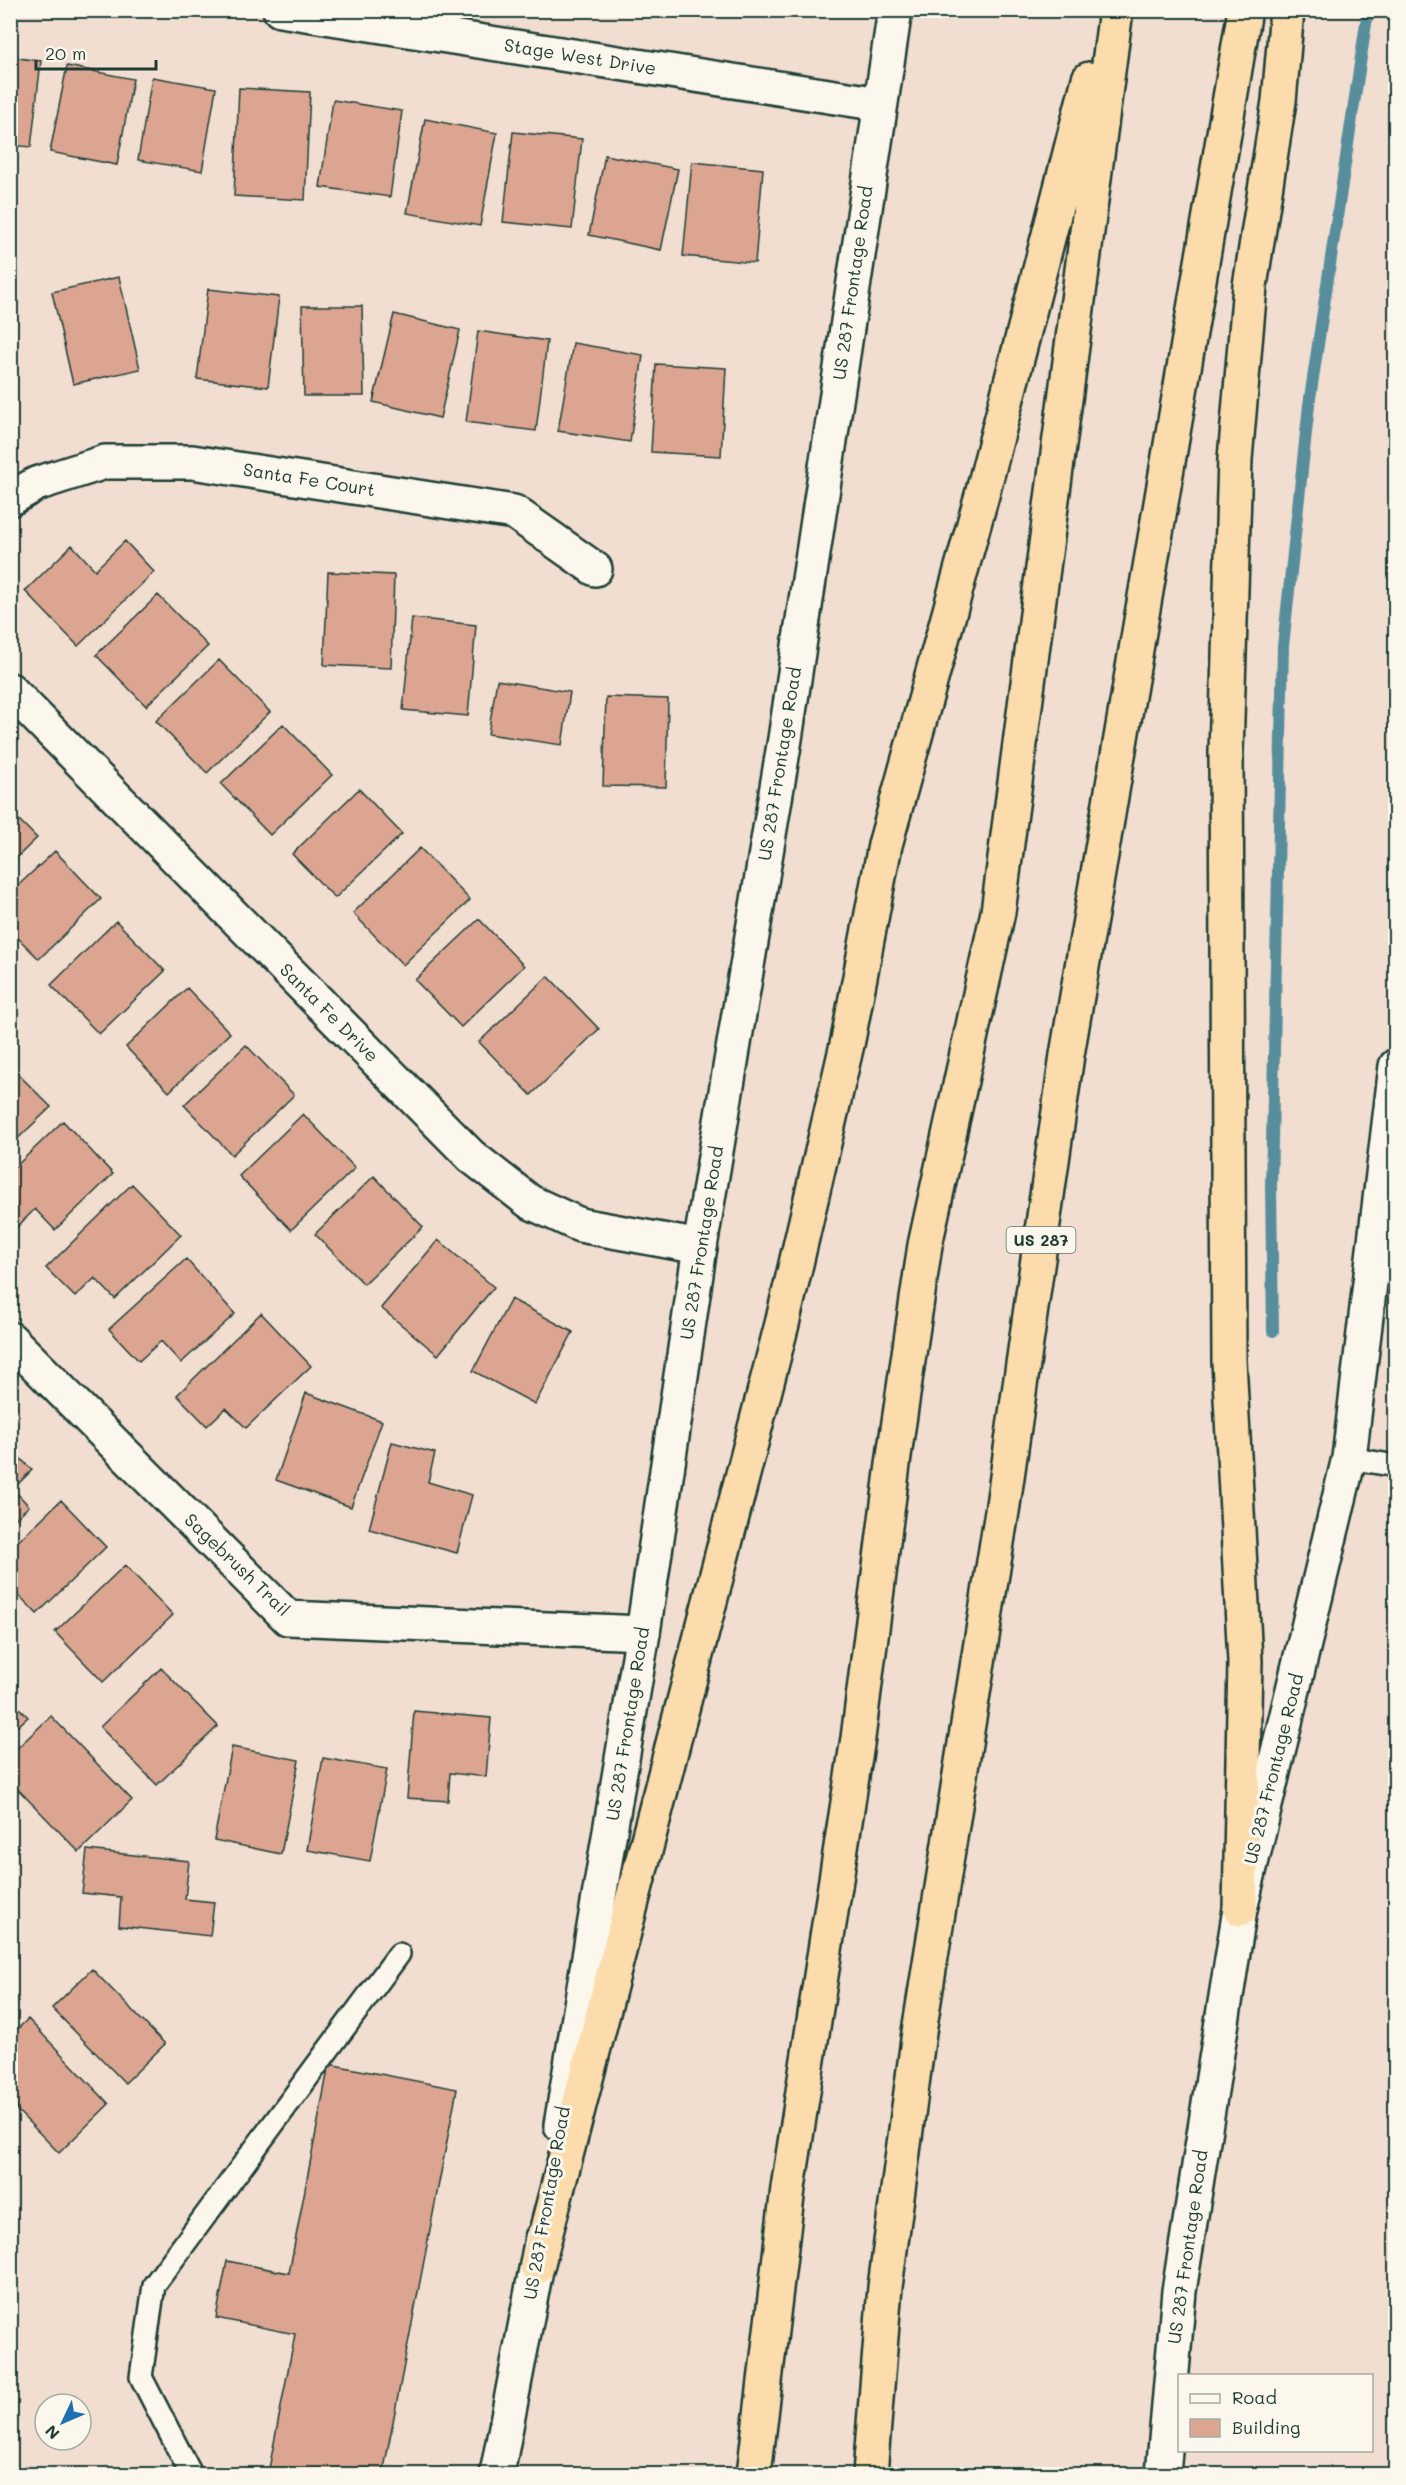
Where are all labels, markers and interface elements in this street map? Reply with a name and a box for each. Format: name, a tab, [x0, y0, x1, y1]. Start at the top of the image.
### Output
street label: Stage West Drive	[502, 32, 658, 80]
scale bar	[36, 33, 156, 71]
text: 20 m	[45, 41, 86, 65]
street label: US 287 Frontage Road	[827, 184, 878, 381]
street label: Santa Fe Court	[241, 457, 377, 501]
street label: US 287 Frontage Road	[752, 665, 806, 862]
street label: Santa Fe Drive	[275, 958, 384, 1067]
street label: US 287 Frontage Road	[674, 1144, 728, 1341]
road number: US 287	[1006, 1227, 1076, 1253]
street label: Sagebrush Trail	[180, 1508, 296, 1621]
street label: US 287 Frontage Road	[600, 1625, 654, 1822]
street label: US 287 Frontage Road	[1238, 1671, 1308, 1867]
street label: US 287 Frontage Road	[517, 2104, 575, 2301]
street label: US 287 Frontage Road	[1162, 2148, 1213, 2345]
legend	[1178, 2374, 1373, 2452]
text: Road	[1232, 2385, 1277, 2409]
north arrow	[33, 2392, 93, 2452]
text: Building	[1232, 2415, 1300, 2439]
text: N	[40, 2421, 64, 2444]

